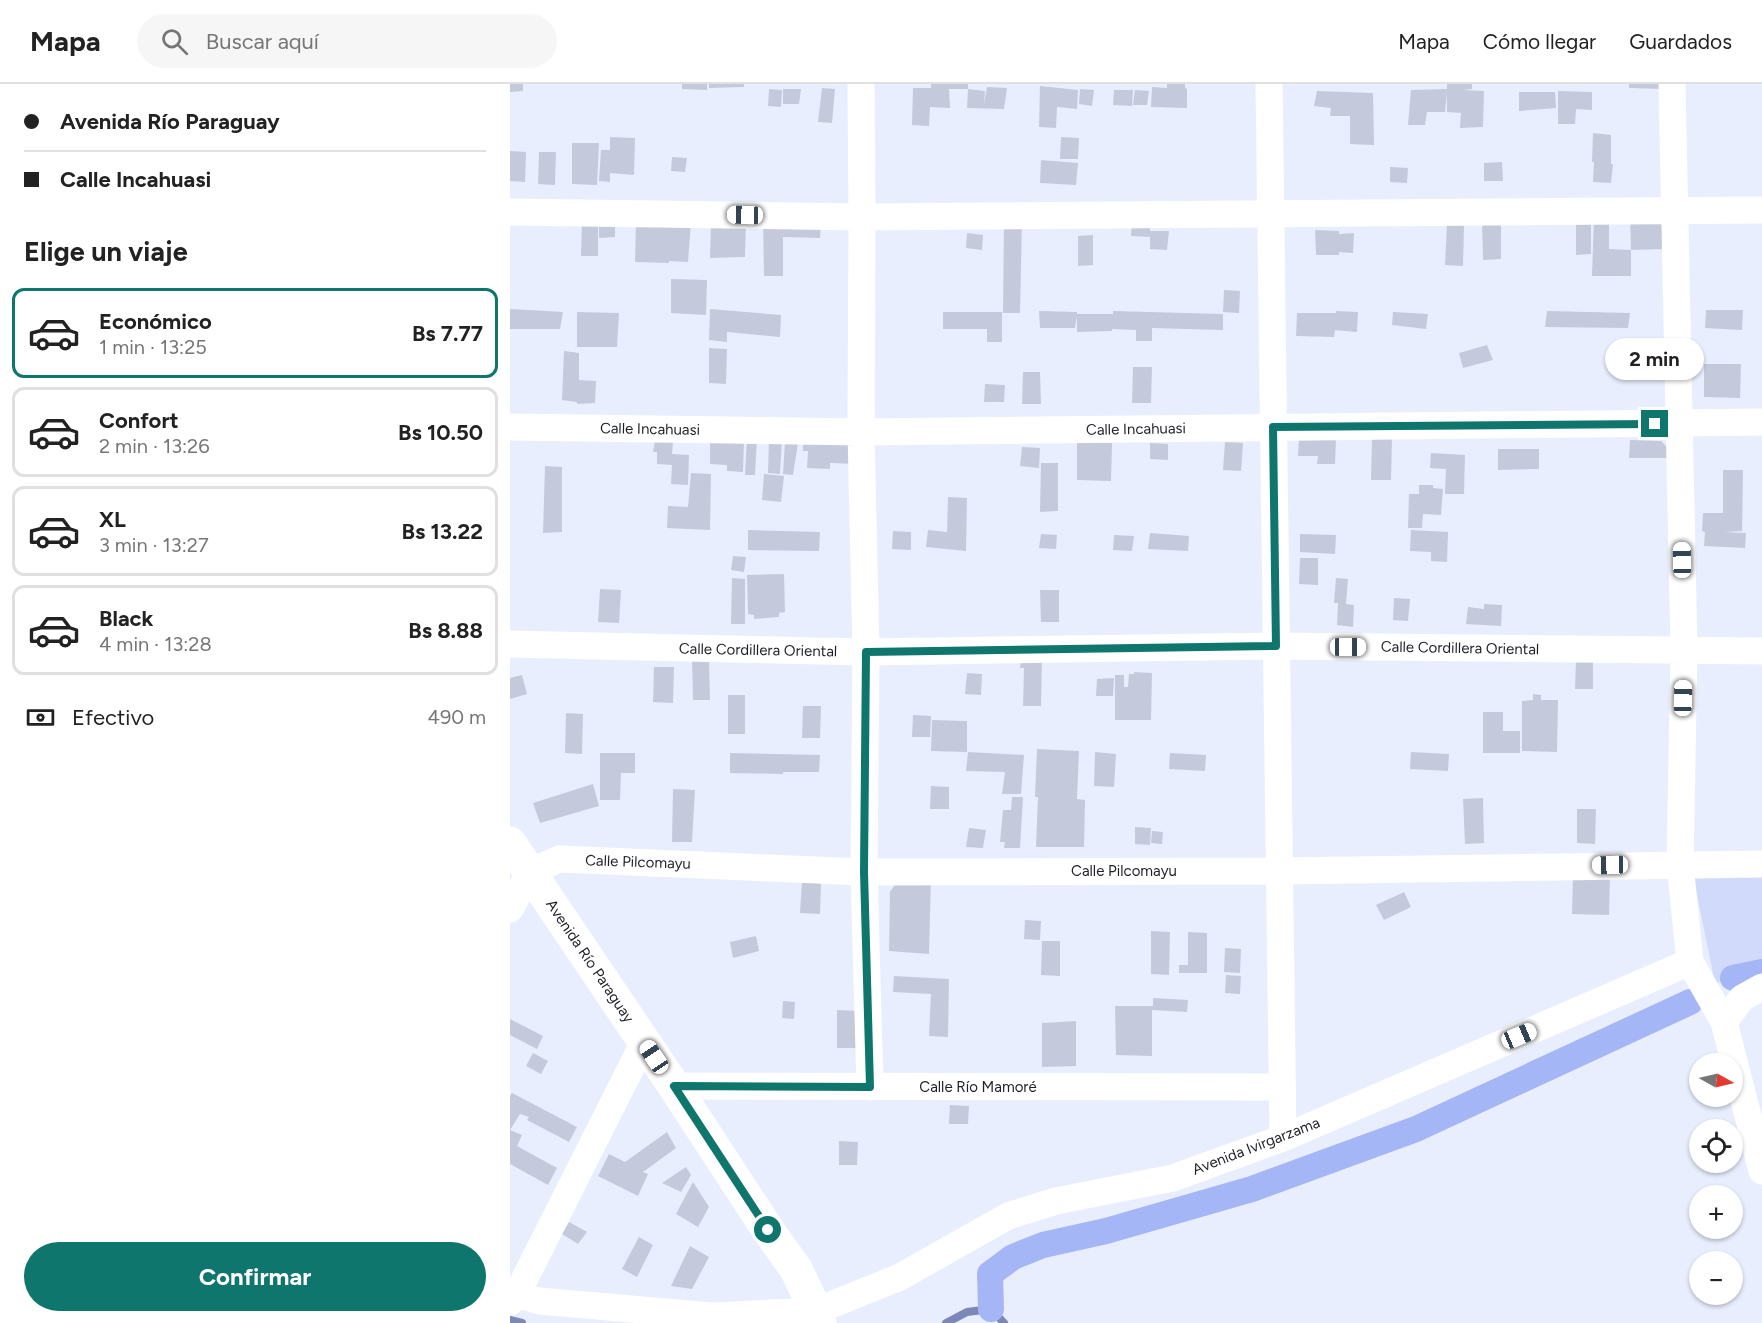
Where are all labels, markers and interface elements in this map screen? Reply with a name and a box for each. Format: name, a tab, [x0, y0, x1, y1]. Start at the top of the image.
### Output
search box	[137, 14, 557, 68]
text: Mapa	[30, 24, 101, 58]
icon: search	[158, 25, 191, 58]
text: Buscar aquí	[206, 28, 319, 55]
text: Mapa	[1398, 29, 1450, 54]
text: Cómo llegar	[1483, 29, 1596, 54]
text: Guardados	[1629, 29, 1732, 54]
text: Avenida Río Paraguay	[60, 108, 280, 135]
text: Calle Incahuasi	[60, 166, 211, 193]
car	[727, 206, 763, 224]
text: Elige un viaje	[24, 235, 188, 268]
icon: car	[27, 306, 81, 360]
text: Económico	[99, 308, 212, 335]
text: Bs 7.77	[412, 320, 483, 347]
text: 1 min · 13:25	[99, 335, 207, 359]
callout: 2 min	[1606, 337, 1704, 379]
text: 2 min	[1629, 347, 1680, 371]
icon: car	[27, 405, 81, 459]
text: Confort	[99, 407, 179, 434]
route end	[1641, 410, 1668, 437]
text: Bs 10.50	[398, 419, 483, 446]
street label: Calle Incahuasi	[600, 419, 700, 439]
street label: Calle Incahuasi	[1086, 419, 1186, 439]
text: 2 min · 13:26	[99, 434, 210, 458]
icon: car	[27, 504, 81, 558]
text: XL	[99, 506, 126, 533]
text: Bs 13.22	[402, 518, 483, 545]
text: 3 min · 13:27	[99, 533, 209, 557]
car	[1673, 542, 1691, 578]
icon: car	[27, 603, 81, 657]
text: Black	[99, 605, 153, 632]
text: Bs 8.88	[408, 617, 483, 644]
text: 4 min · 13:28	[99, 632, 212, 656]
car	[1330, 638, 1366, 656]
street label: Calle Cordillera Oriental	[1381, 638, 1539, 658]
street label: Calle Cordillera Oriental	[679, 640, 837, 660]
car	[1674, 680, 1692, 716]
icon: cash	[24, 701, 57, 734]
text: Efectivo	[72, 704, 154, 731]
text: 490 m	[427, 705, 486, 729]
street label: Calle Pilcomayu	[585, 851, 691, 873]
car	[1592, 856, 1628, 874]
street label: Calle Pilcomayu	[1071, 862, 1177, 880]
street label: Avenida Río Paraguay	[542, 896, 638, 1026]
car	[1499, 1021, 1539, 1051]
car	[636, 1037, 672, 1077]
north arrow	[1689, 1053, 1743, 1107]
map controls	[1689, 1053, 1743, 1305]
street label: Calle Río Mamoré	[919, 1078, 1037, 1096]
street label: Avenida Ivirgarzama	[1190, 1113, 1322, 1179]
button: locate	[1689, 1119, 1743, 1173]
button: +	[1689, 1185, 1743, 1239]
route start	[754, 1216, 781, 1243]
button: Confirmar	[24, 1242, 486, 1311]
button: −	[1689, 1251, 1743, 1305]

